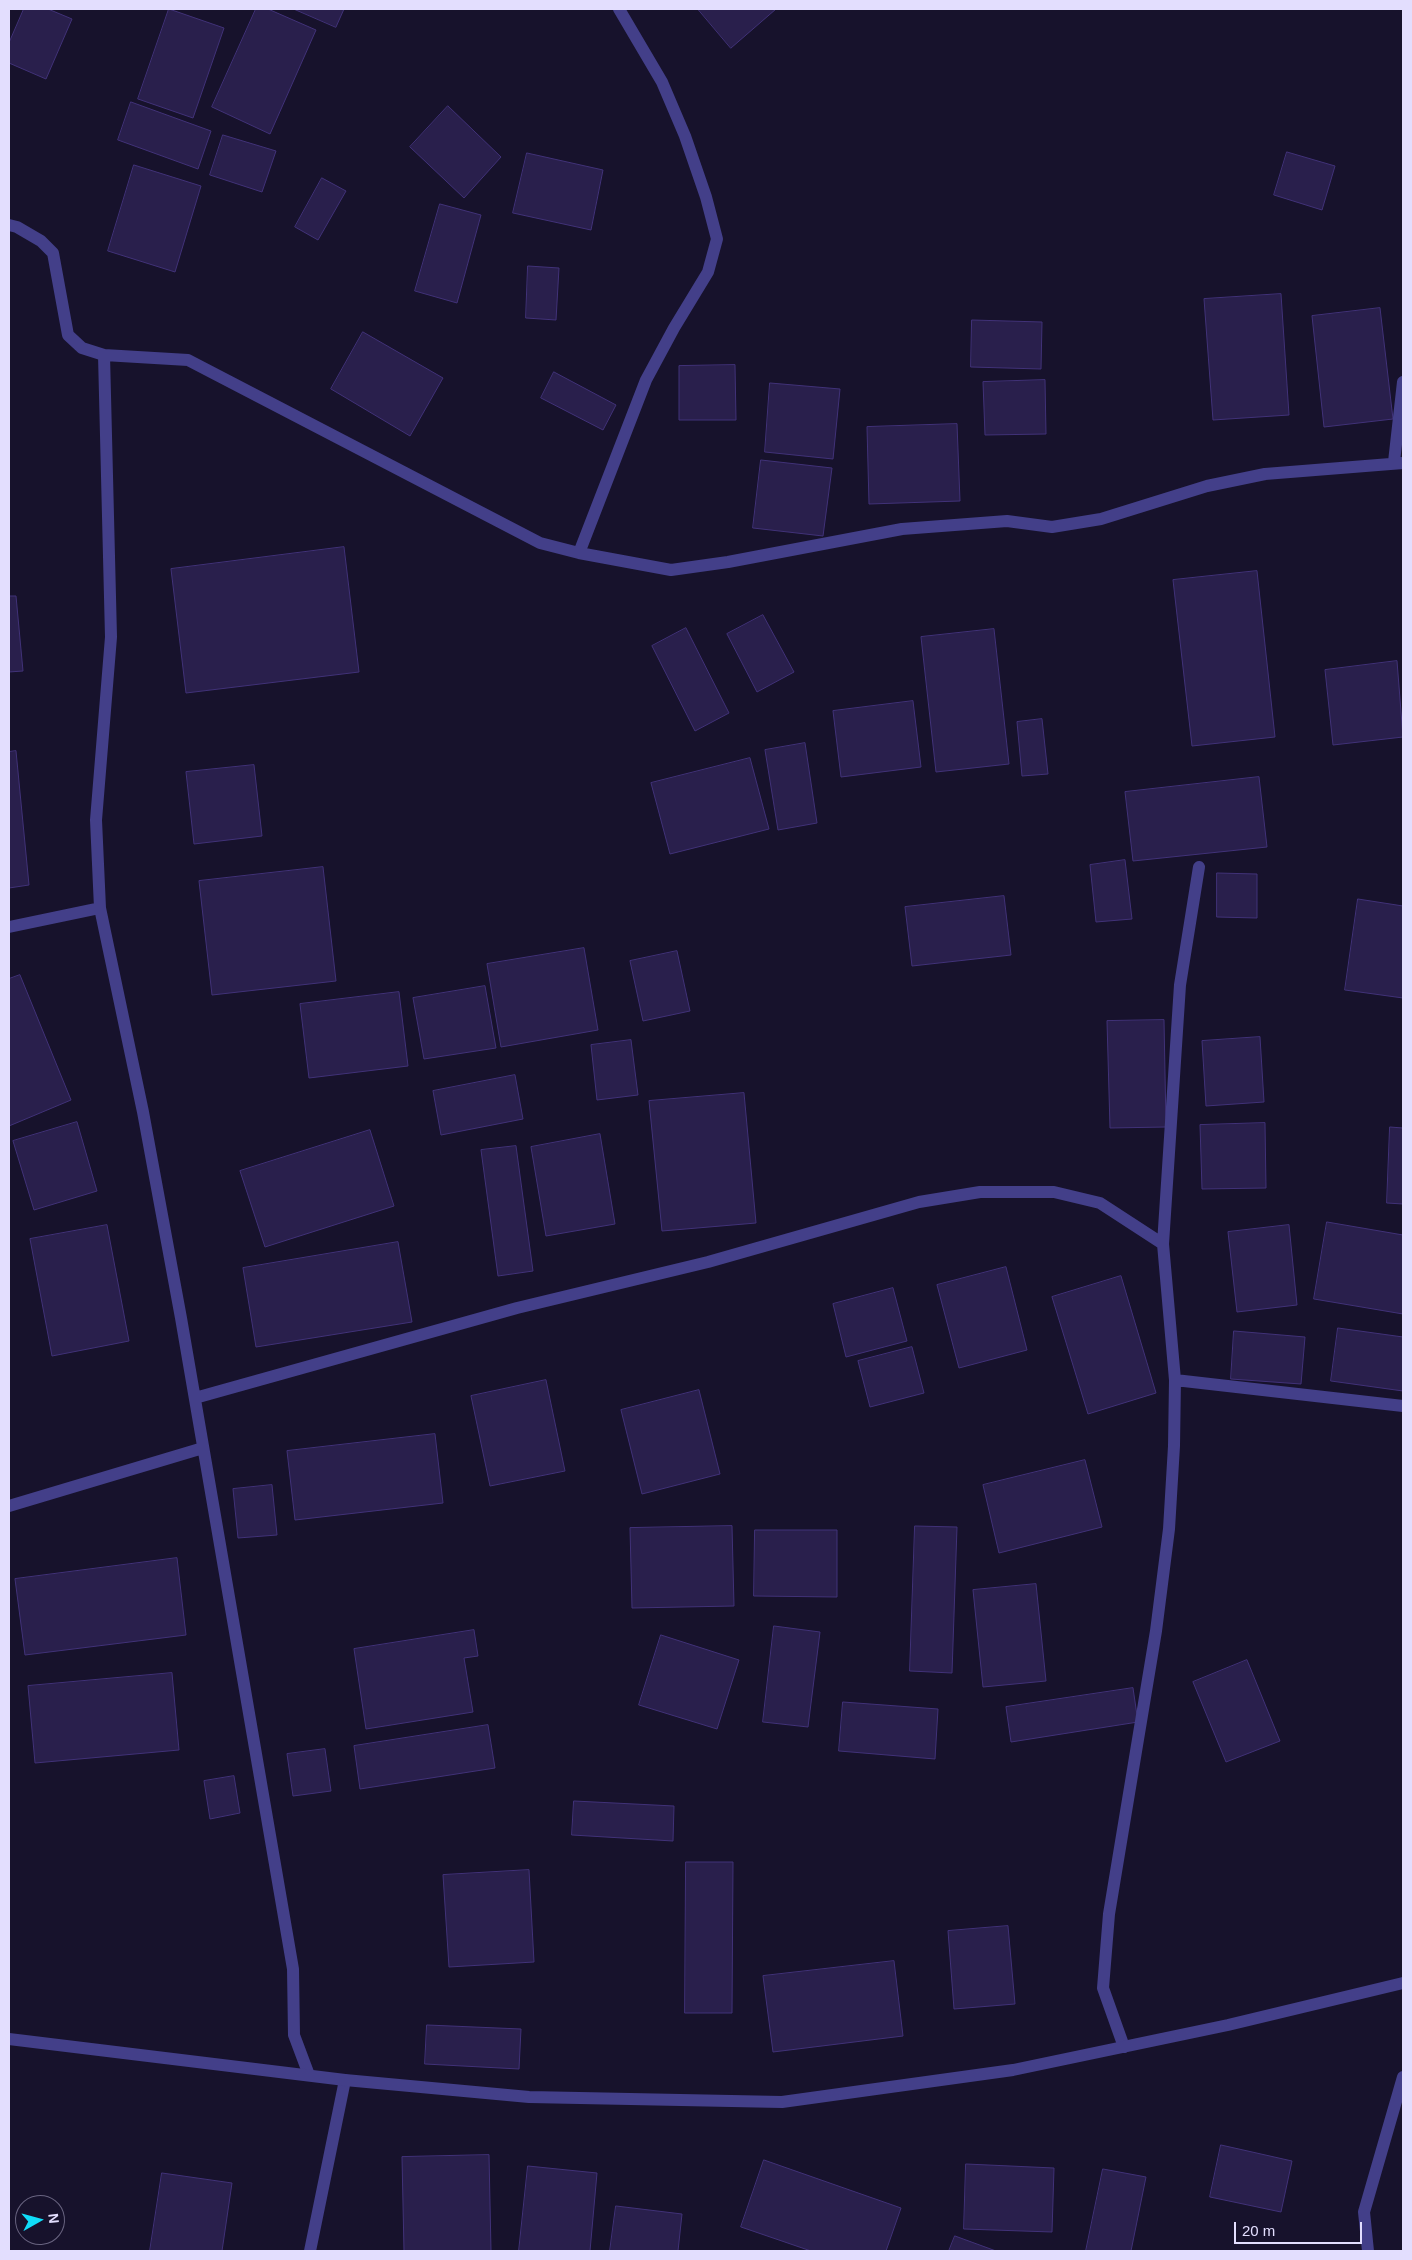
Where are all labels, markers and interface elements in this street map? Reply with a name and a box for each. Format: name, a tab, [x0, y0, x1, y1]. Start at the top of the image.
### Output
north arrow	[15, 2195, 65, 2245]
text: N	[45, 2212, 62, 2224]
scale bar	[1237, 2212, 1364, 2244]
text: 20 m	[1242, 2222, 1275, 2239]

